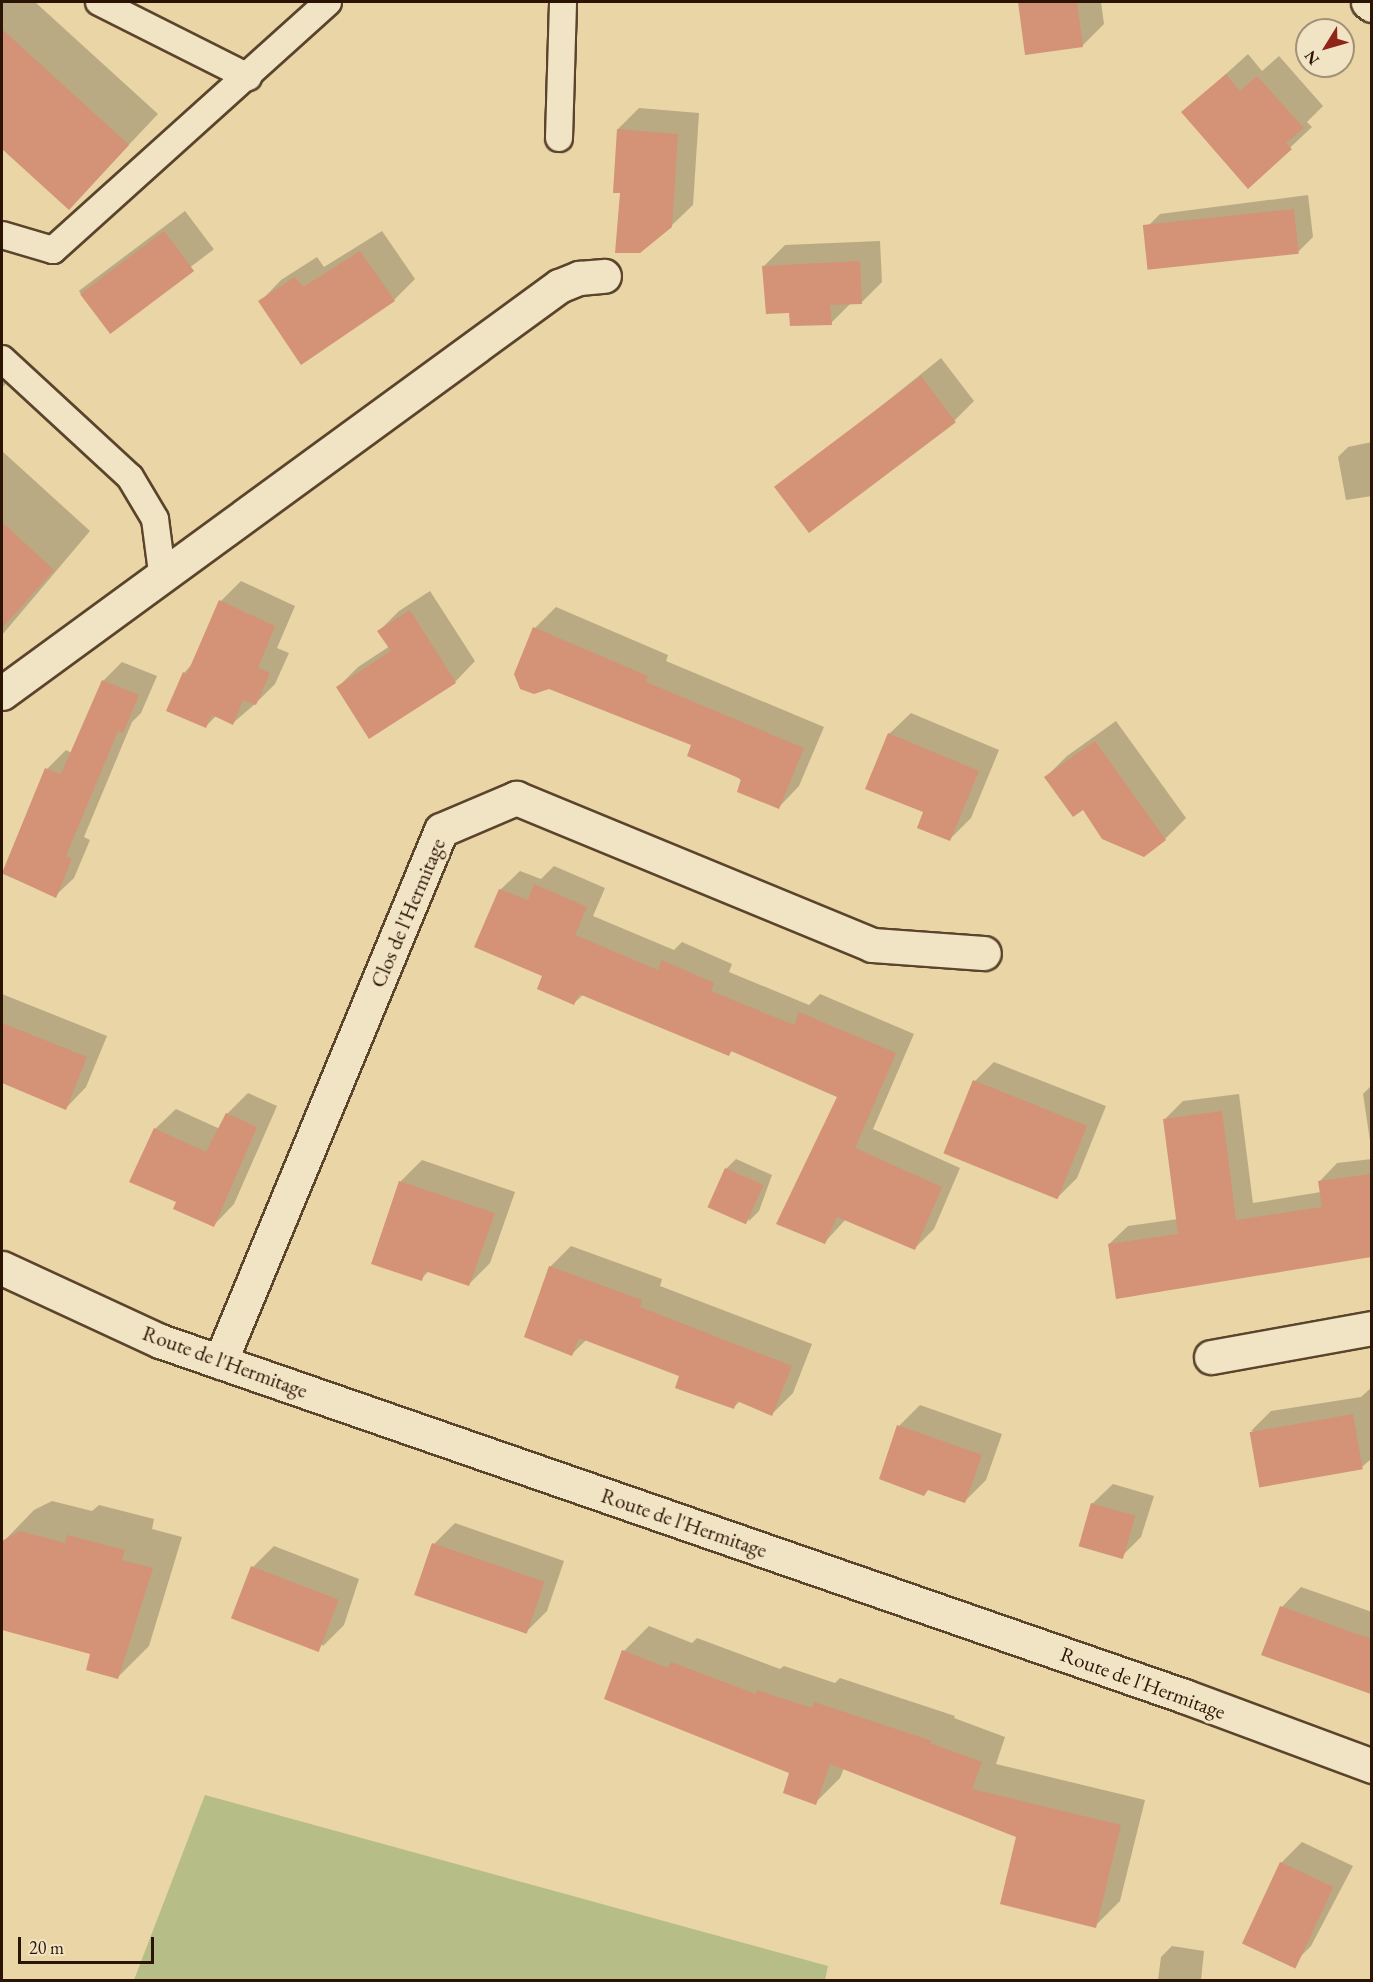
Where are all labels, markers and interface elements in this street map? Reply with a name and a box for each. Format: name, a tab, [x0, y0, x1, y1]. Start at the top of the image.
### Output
north arrow	[1295, 18, 1355, 78]
text: N	[1300, 46, 1324, 69]
street label: Clos de l'Hermitage	[365, 835, 451, 991]
street label: Route de l'Hermitage	[139, 1320, 311, 1404]
street label: Route de l'Hermitage	[598, 1483, 770, 1563]
street label: Route de l'Hermitage	[1057, 1641, 1229, 1725]
scale bar	[21, 1925, 158, 1963]
text: 20 m	[29, 1936, 64, 1959]

